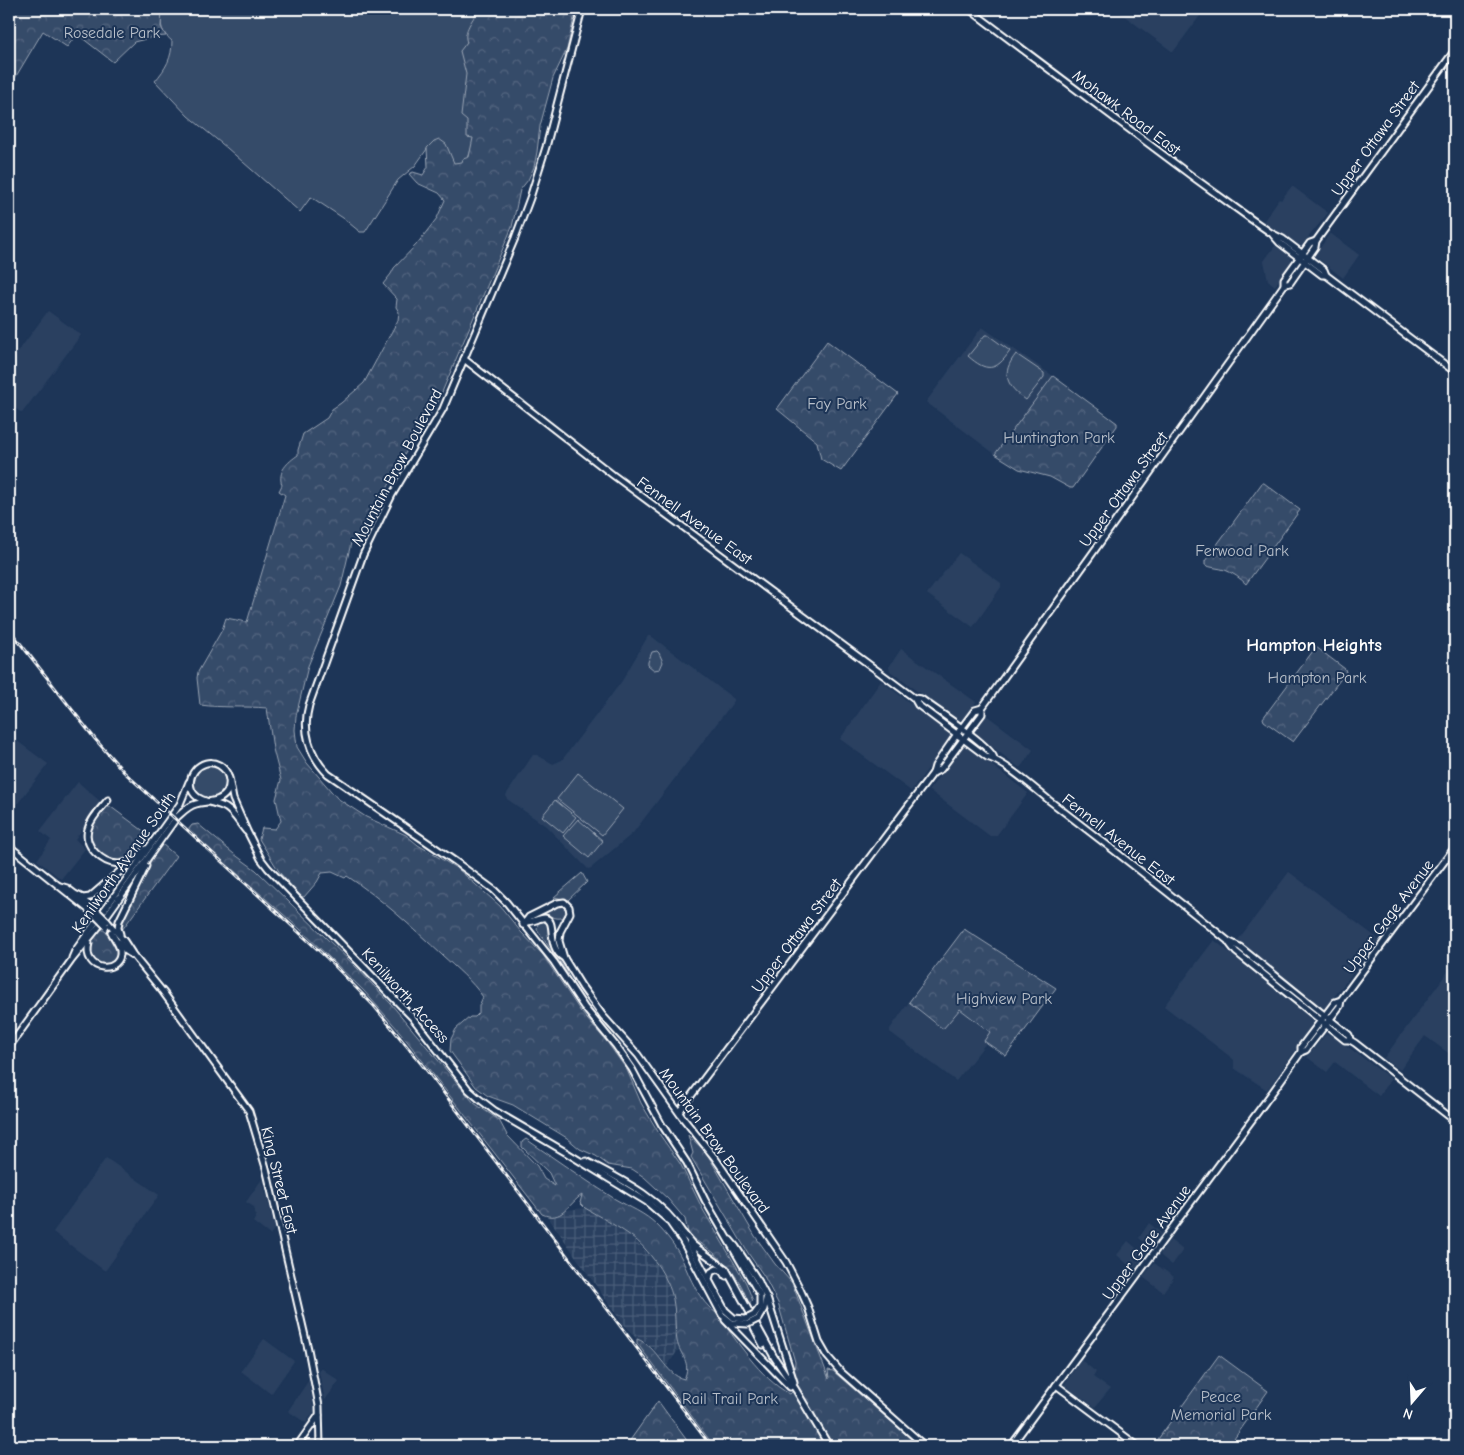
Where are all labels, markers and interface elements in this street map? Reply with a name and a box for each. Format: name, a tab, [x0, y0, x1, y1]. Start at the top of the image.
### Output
park label: Rosedale Park	[64, 24, 161, 42]
street label: Mohawk Road East	[1069, 66, 1184, 159]
street label: Upper Ottawa Street	[1328, 77, 1424, 200]
street label: Mountain Brow Boulevard	[348, 386, 446, 549]
park label: Fay Park	[807, 395, 867, 413]
street label: Upper Ottawa Street	[1076, 428, 1172, 551]
park label: Huntington Park	[1003, 429, 1115, 447]
street label: Fennell Avenue East	[633, 473, 756, 569]
park label: Ferwood Park	[1195, 542, 1289, 560]
district label: Hampton Heights	[1246, 635, 1382, 656]
park label: Hampton Park	[1268, 669, 1367, 687]
street label: Kenilworth Avenue South	[68, 789, 179, 937]
street label: Fennell Avenue East	[1059, 790, 1178, 889]
street label: Upper Gage Avenue	[1340, 856, 1438, 977]
street label: Upper Ottawa Street	[748, 875, 846, 996]
street label: Kenilworth Access	[358, 944, 453, 1047]
park label: Highview Park	[956, 990, 1052, 1008]
street label: Mountain Brow Boulevard	[655, 1064, 773, 1217]
street label: King Street East	[257, 1125, 301, 1236]
street label: Upper Gage Avenue	[1099, 1181, 1195, 1304]
north arrow	[1386, 1378, 1436, 1428]
park label: Peace Memorial Park	[1171, 1388, 1272, 1424]
park label: Rail Trail Park	[682, 1390, 778, 1408]
text: N	[1401, 1404, 1415, 1423]

